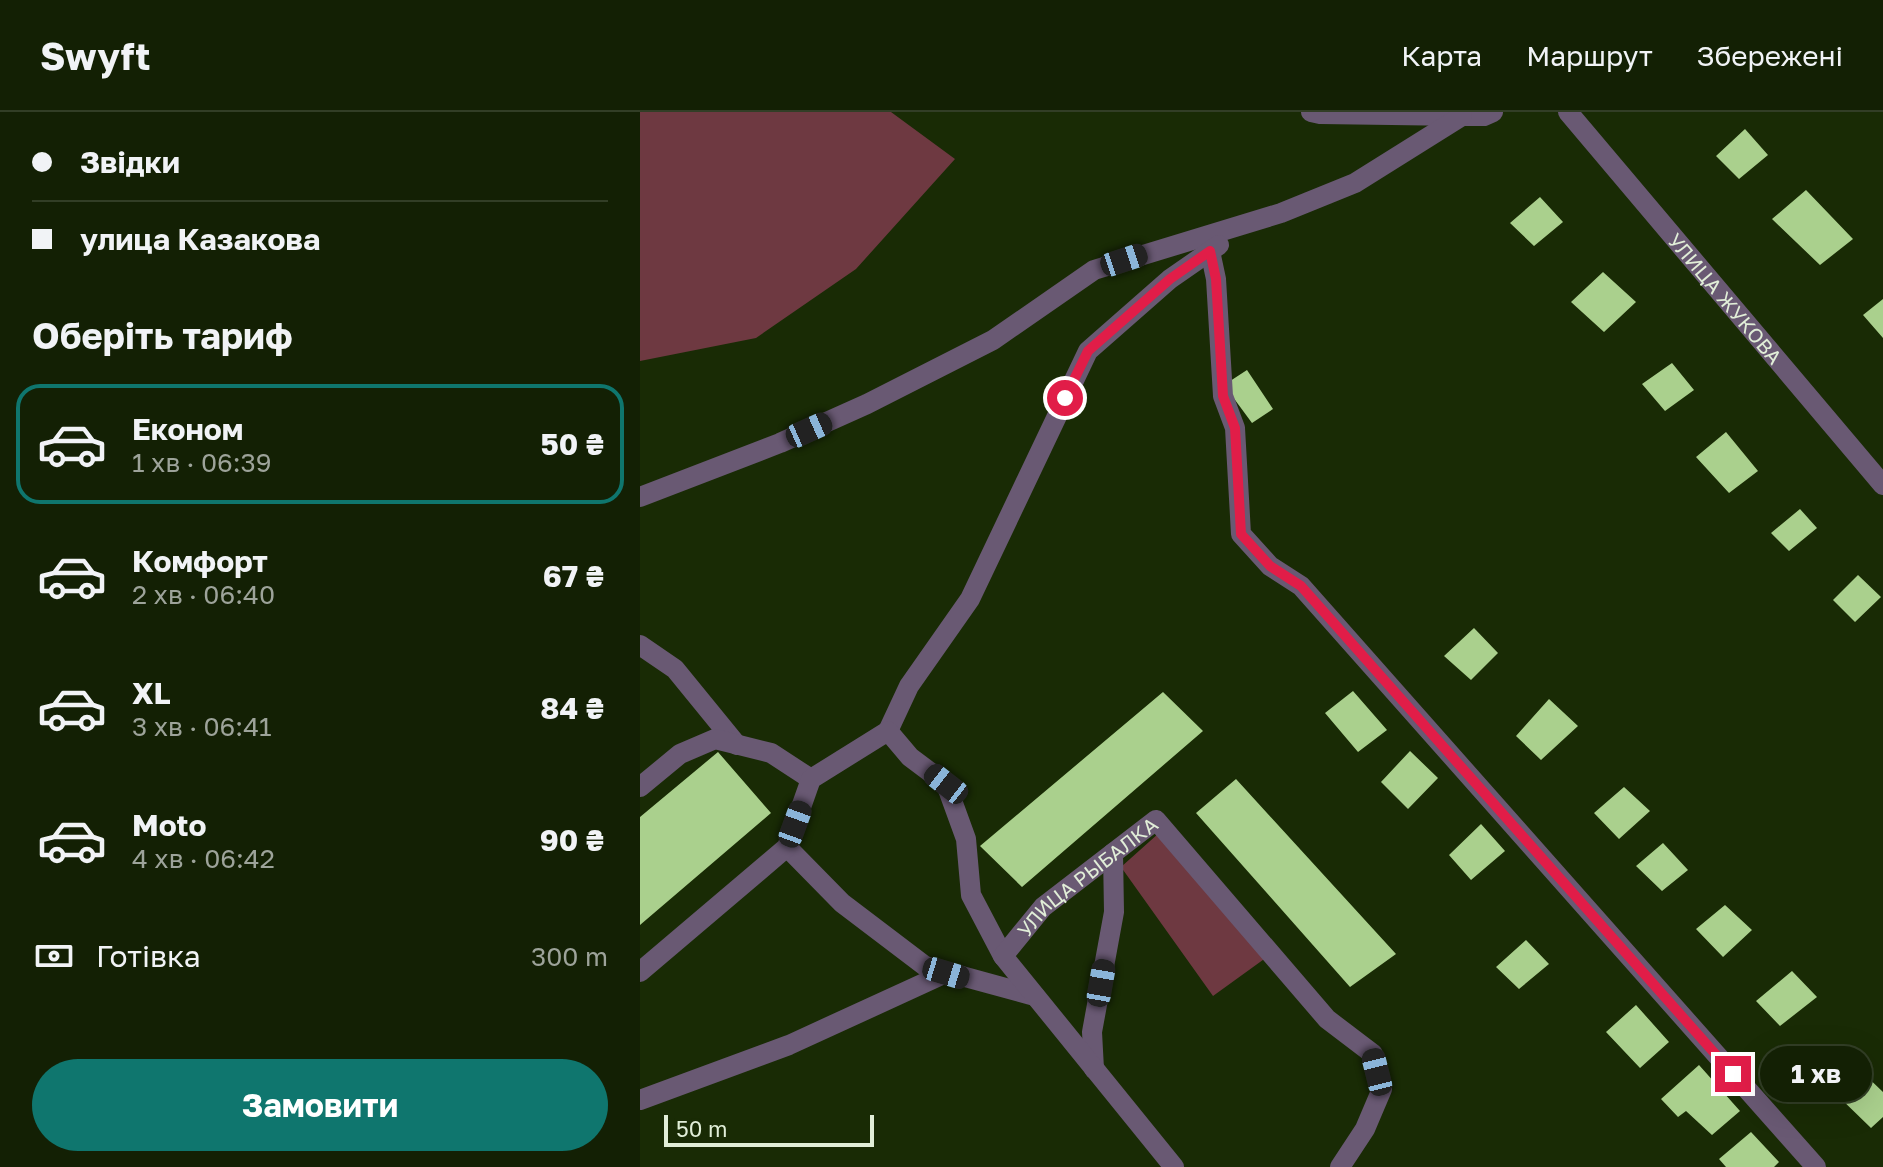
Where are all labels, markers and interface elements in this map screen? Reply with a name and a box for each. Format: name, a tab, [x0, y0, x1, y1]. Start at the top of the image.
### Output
text: Swyft	[40, 33, 150, 78]
text: Карта	[1401, 39, 1482, 72]
text: Маршрут	[1526, 39, 1653, 72]
text: Збережені	[1697, 39, 1843, 72]
text: Звідки	[80, 144, 180, 180]
text: улица Казакова	[80, 221, 320, 257]
street label: УЛИЦА ЖУКОВА	[1663, 228, 1787, 369]
car	[1097, 241, 1151, 279]
text: Оберіть тариф	[32, 314, 293, 357]
route start	[1047, 380, 1083, 416]
icon: car	[36, 408, 108, 480]
car	[782, 409, 836, 451]
text: Економ	[132, 411, 243, 447]
text: 50 ₴	[540, 426, 604, 462]
text: 1 хв · 06:39	[132, 447, 272, 478]
icon: car	[36, 540, 108, 612]
text: Комфорт	[132, 543, 268, 579]
text: 67 ₴	[543, 558, 604, 594]
text: 2 хв · 06:40	[132, 579, 275, 610]
icon: car	[36, 672, 108, 744]
text: XL	[132, 675, 171, 711]
text: 84 ₴	[540, 690, 604, 726]
text: 3 хв · 06:41	[132, 711, 272, 742]
car	[920, 760, 972, 808]
car	[776, 797, 814, 851]
icon: car	[36, 804, 108, 876]
text: Moto	[132, 807, 207, 843]
street label: УЛИЦА РЫБАЛКА	[1012, 811, 1162, 942]
text: 90 ₴	[540, 822, 604, 858]
text: 4 хв · 06:42	[132, 843, 275, 874]
icon: cash	[32, 934, 76, 978]
text: Готівка	[96, 938, 201, 974]
text: 300 m	[531, 941, 608, 972]
car	[920, 955, 972, 991]
car	[1085, 957, 1117, 1009]
car	[1360, 1046, 1394, 1098]
callout: 1 хв	[1761, 1046, 1873, 1102]
route end	[1715, 1056, 1751, 1092]
text: 1 хв	[1791, 1058, 1841, 1089]
button: Замовити	[32, 1059, 608, 1151]
scale bar	[664, 1111, 874, 1147]
text: 50 m	[676, 1115, 727, 1142]

